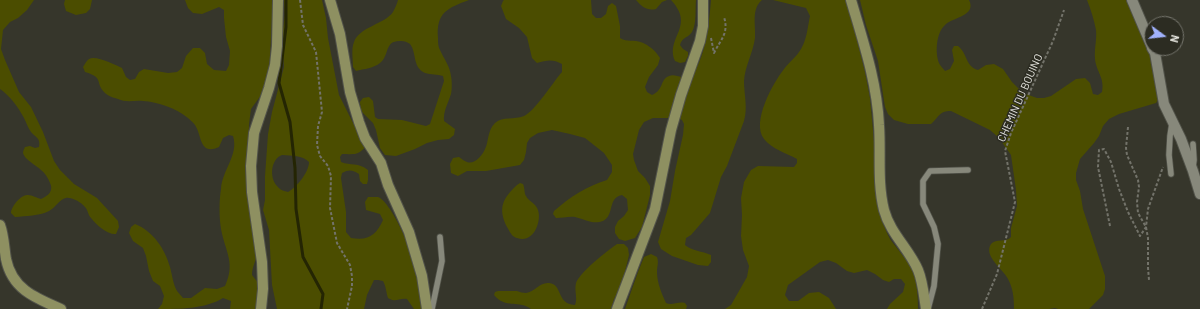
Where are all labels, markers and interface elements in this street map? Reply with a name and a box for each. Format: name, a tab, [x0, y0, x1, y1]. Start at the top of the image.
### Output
north arrow	[1144, 16, 1184, 56]
text: N	[1168, 34, 1182, 44]
street label: CHEMIN DU BOUINO	[995, 52, 1045, 144]

